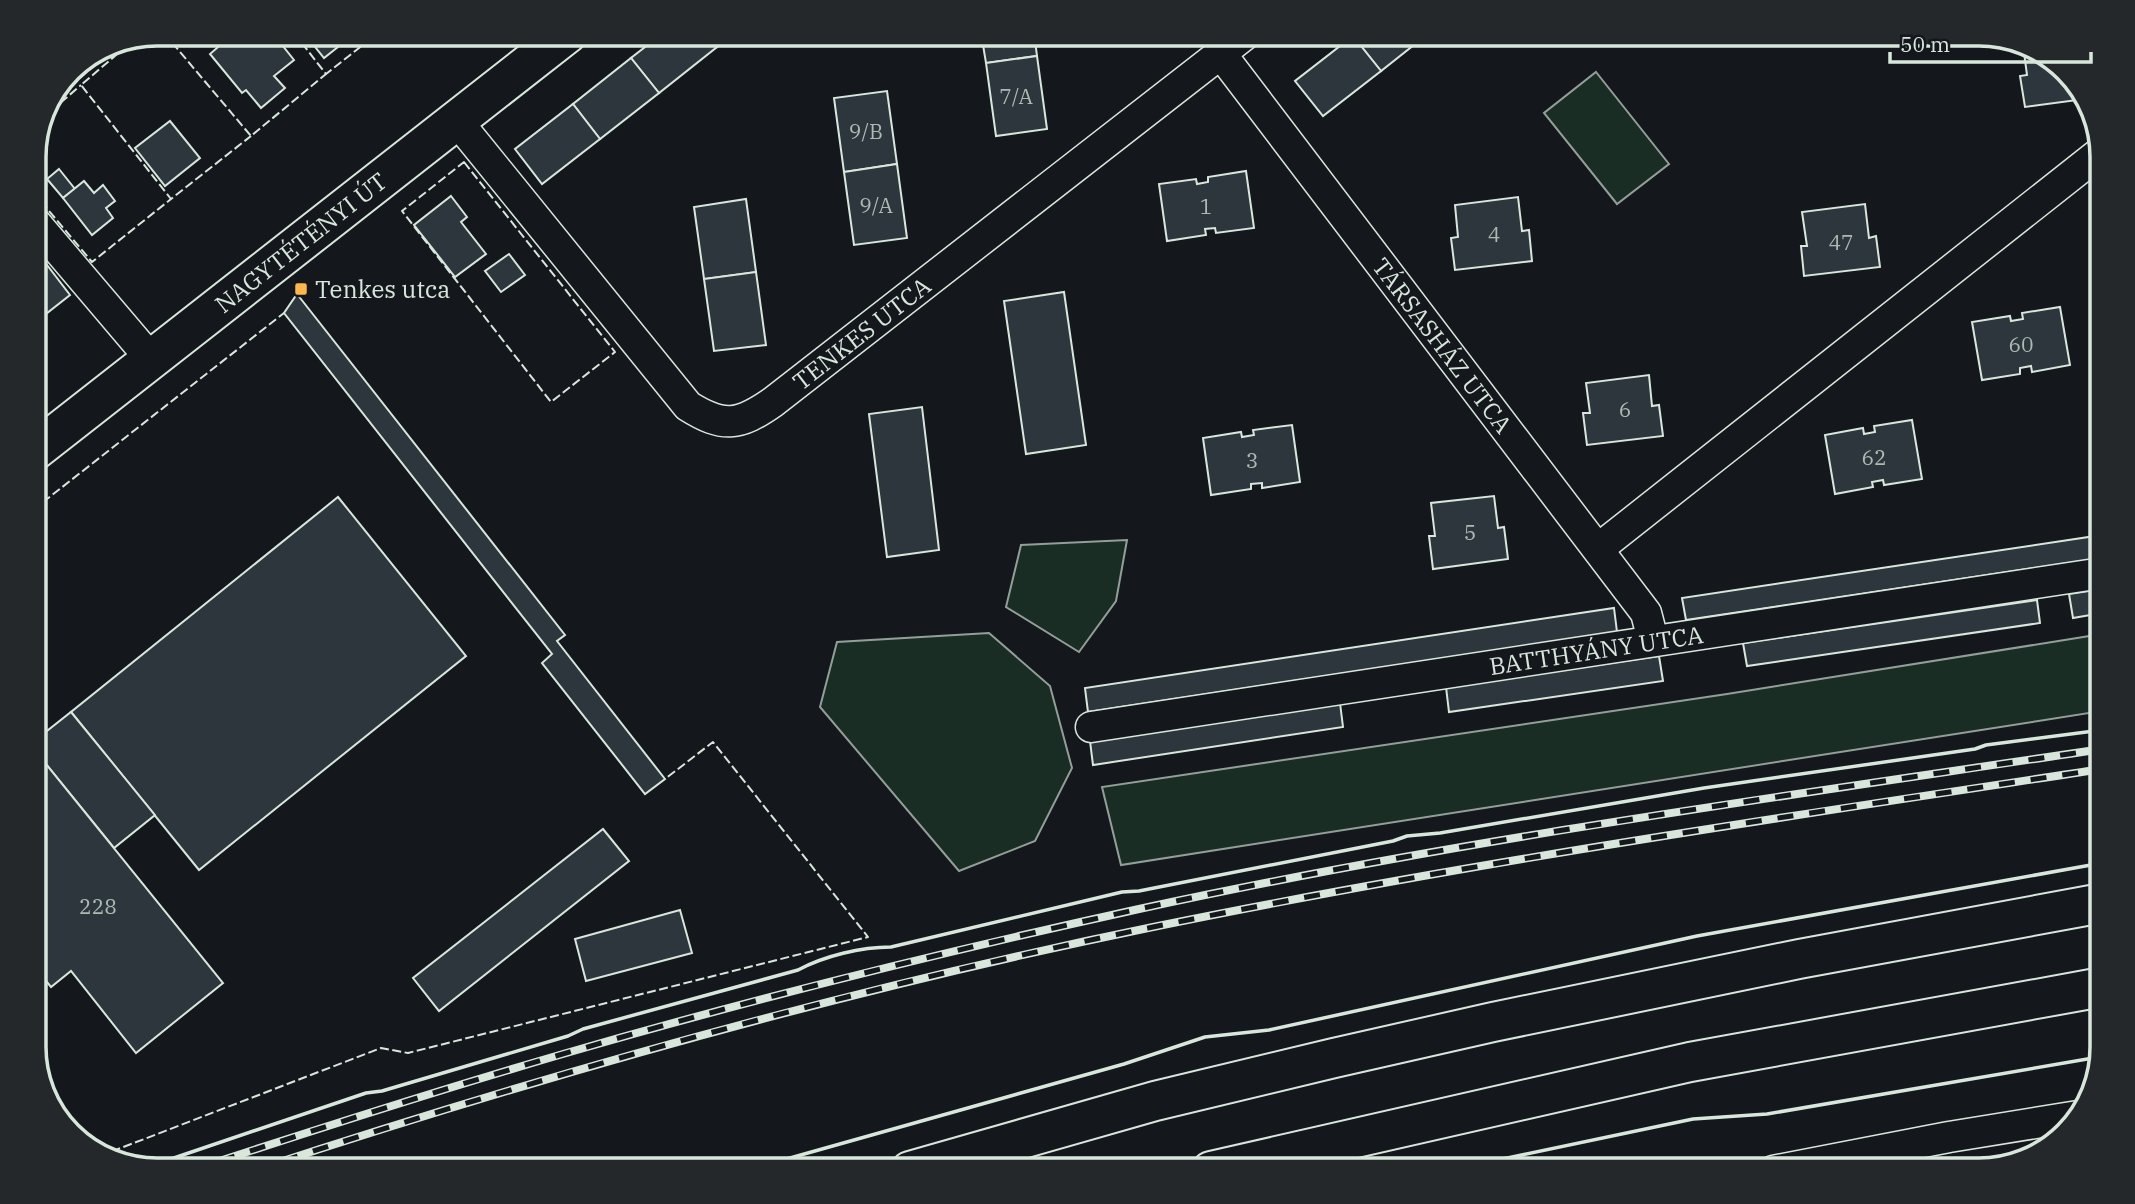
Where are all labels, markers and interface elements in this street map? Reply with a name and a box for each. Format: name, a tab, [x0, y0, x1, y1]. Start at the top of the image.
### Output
scale bar	[1890, 21, 2091, 65]
text: 50 m	[1900, 30, 1950, 58]
house number: 7/A	[999, 82, 1033, 110]
house number: 9/B	[849, 117, 883, 145]
street label: NAGYTÉTÉNYI ÚT	[208, 165, 393, 320]
house number: 9/A	[859, 191, 893, 219]
house number: 1	[1200, 192, 1212, 220]
house number: 4	[1488, 220, 1500, 248]
house number: 47	[1828, 228, 1854, 256]
street label: TÁRSASHÁZ UTCA	[1365, 251, 1520, 440]
street label: TENKES UTCA	[786, 269, 937, 397]
place label: Tenkes utca	[315, 273, 450, 305]
marker: Tenkes utca	[293, 281, 309, 297]
house number: 60	[2008, 330, 2034, 358]
house number: 6	[1619, 395, 1631, 423]
house number: 62	[1861, 443, 1887, 471]
house number: 3	[1246, 446, 1258, 474]
house number: 5	[1464, 518, 1476, 546]
street label: BATTHYÁNY UTCA	[1487, 618, 1706, 682]
house number: 228	[79, 892, 117, 920]

